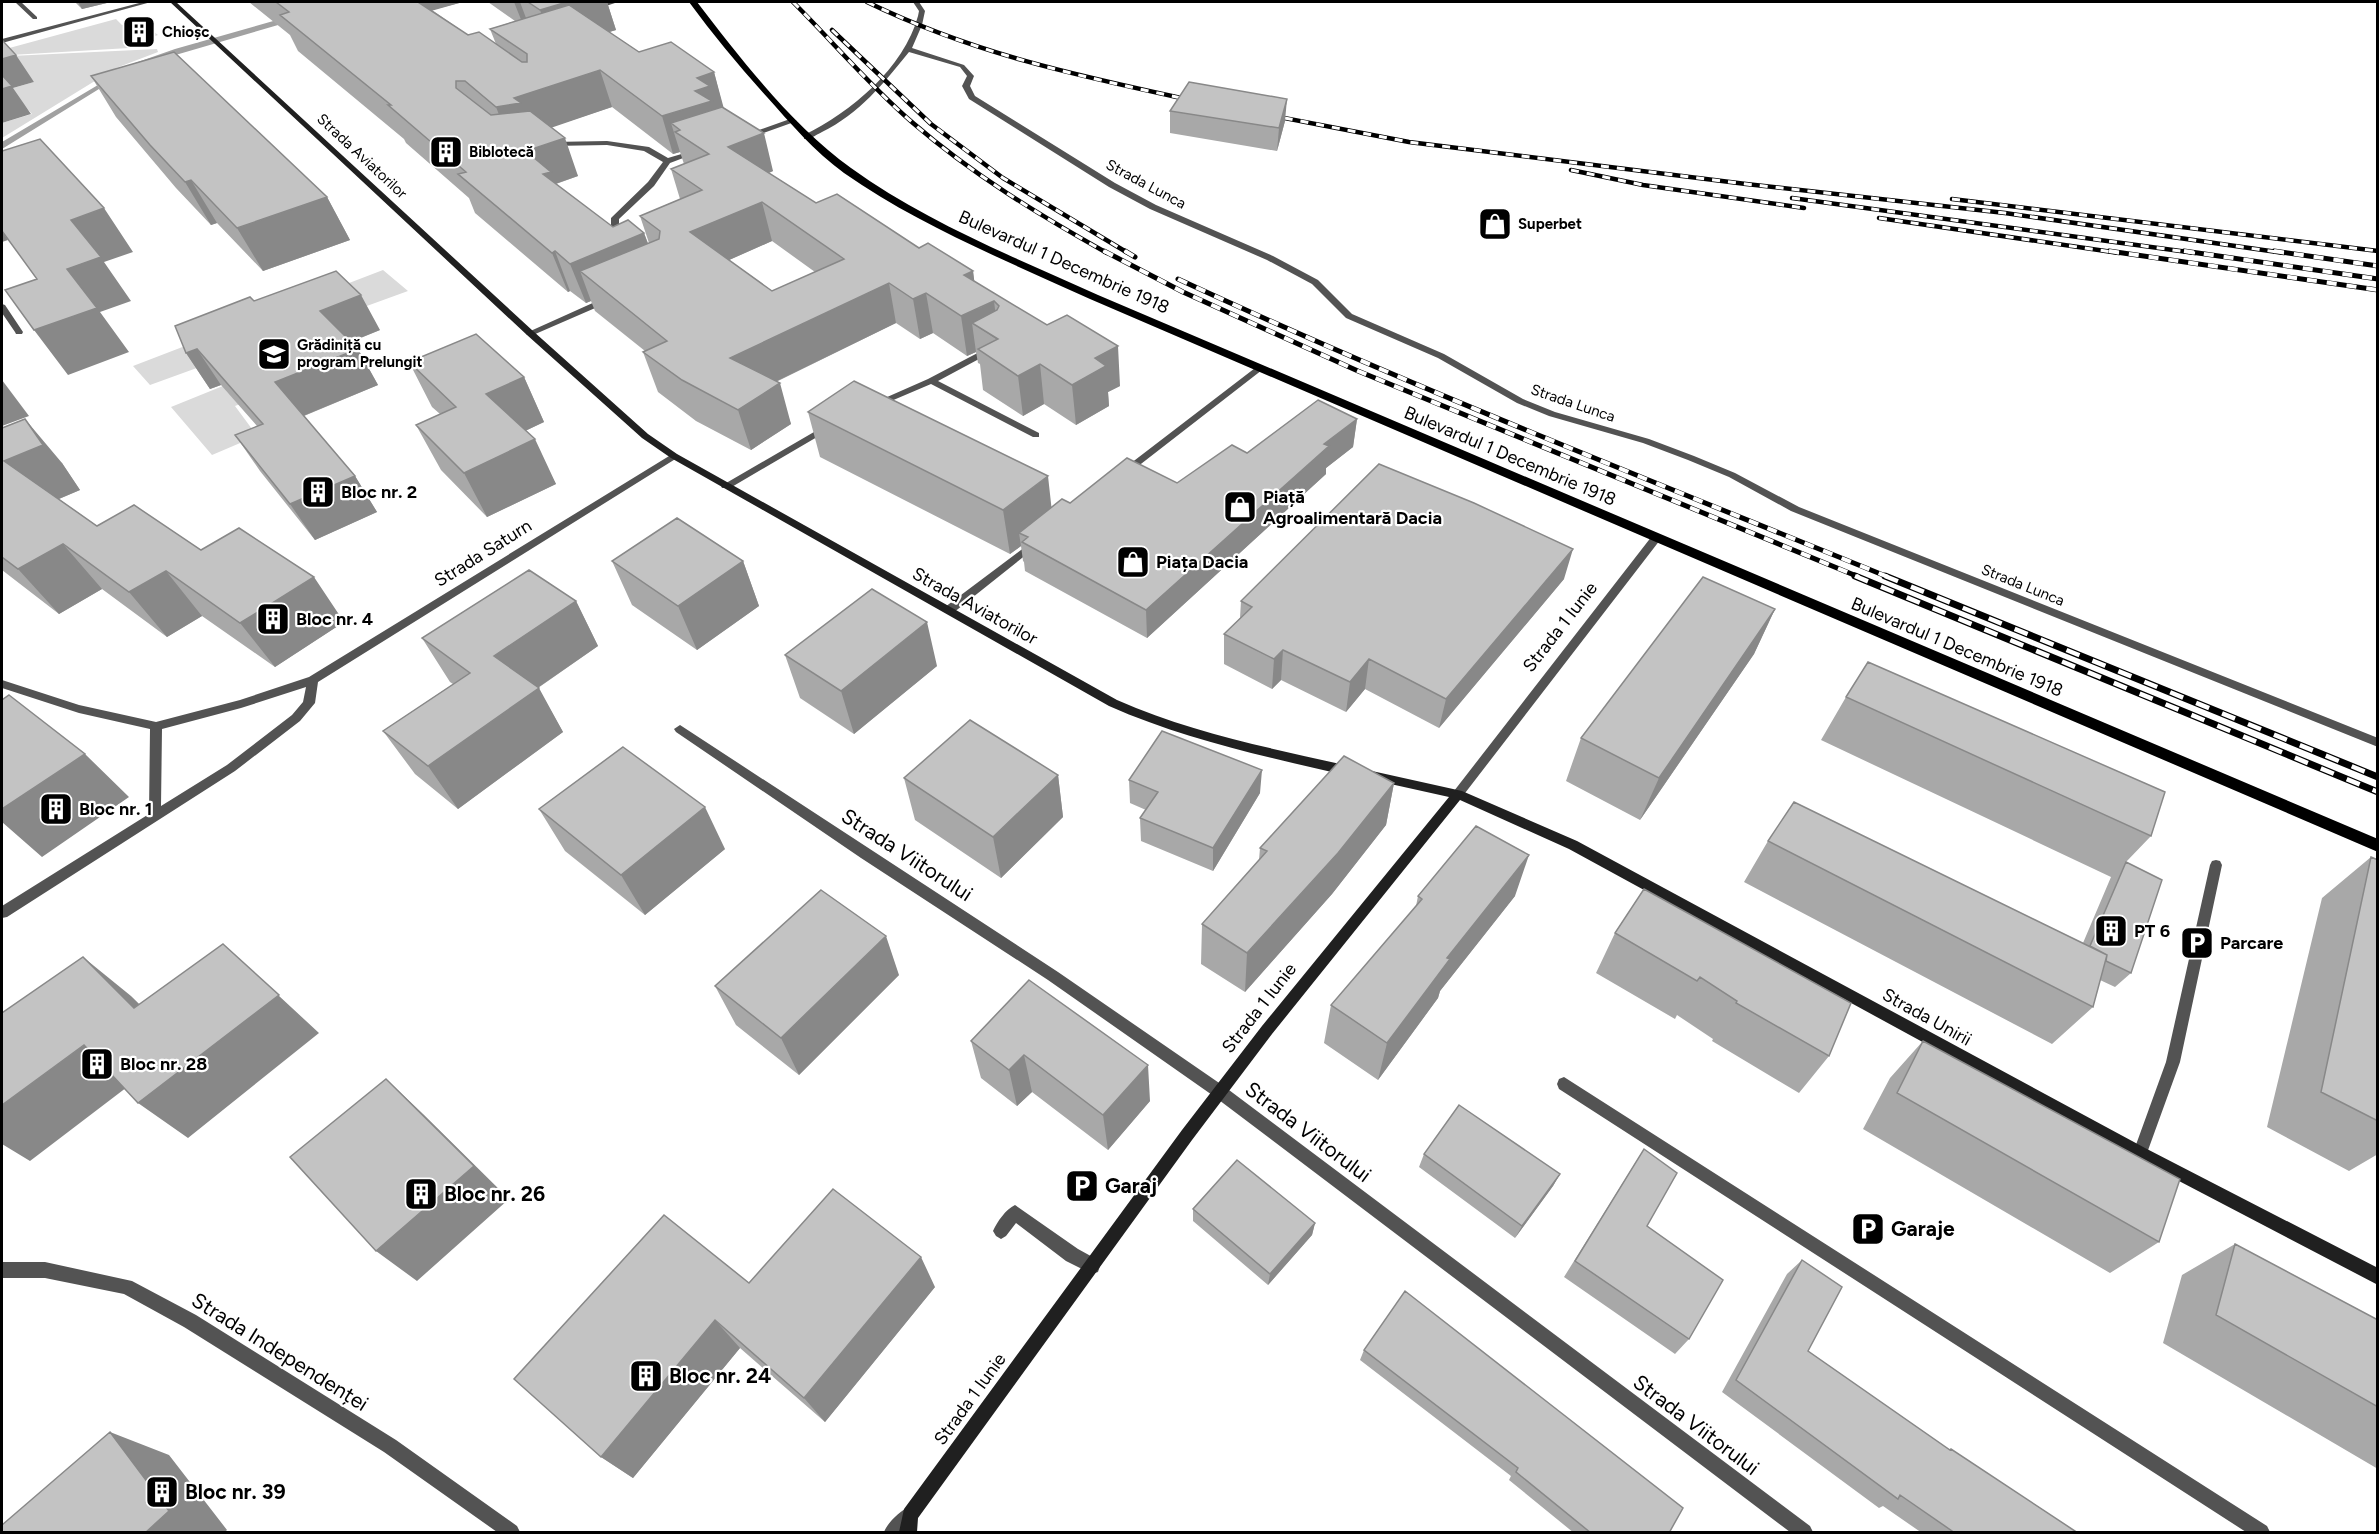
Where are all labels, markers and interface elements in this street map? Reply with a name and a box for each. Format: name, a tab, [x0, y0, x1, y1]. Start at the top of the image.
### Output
building icon: Chioșc	[121, 14, 157, 50]
place label: Chioșc	[162, 23, 209, 41]
street label: Strada Aviatorilor	[313, 110, 411, 202]
building icon: Biblotecă	[428, 134, 464, 170]
place label: Biblotecă	[469, 143, 534, 161]
street label: Strada Lunca	[1103, 155, 1189, 213]
street label: Bulevardul 1 Decembrie 1918	[955, 206, 1173, 318]
shop icon: Superbet	[1477, 206, 1513, 242]
place label: Superbet	[1518, 215, 1582, 233]
school or university icon: Grădiniță cu program Prelungit	[256, 336, 292, 372]
place label: Grădiniță cu program Prelungit	[297, 336, 422, 371]
street label: Strada Lunca	[1528, 380, 1618, 426]
street label: Bulevardul 1 Decembrie 1918	[1401, 401, 1619, 511]
building icon: Bloc nr. 2	[300, 474, 336, 510]
place label: Bloc nr. 2	[341, 481, 417, 503]
place label: Piață Agroalimentară Dacia	[1263, 486, 1442, 529]
shop icon: Piață Agroalimentară Dacia	[1222, 489, 1258, 525]
street label: Strada Saturn	[430, 514, 536, 592]
shop icon: Piața Dacia	[1115, 544, 1151, 580]
place label: Piața Dacia	[1156, 551, 1248, 573]
street label: Strada Lunca	[1979, 560, 2067, 610]
street label: Strada Aviatorilor	[908, 562, 1042, 650]
street label: Strada 1 Iunie	[1518, 577, 1602, 676]
street label: Bulevardul 1 Decembrie 1918	[1848, 592, 2066, 702]
building icon: Bloc nr. 4	[255, 601, 291, 637]
place label: Bloc nr. 4	[296, 608, 373, 630]
building icon: Bloc nr. 1	[38, 791, 74, 827]
place label: Bloc nr. 1	[79, 798, 152, 820]
street label: Strada Viitorului	[837, 803, 977, 906]
building icon: PT 6	[2093, 913, 2129, 949]
place label: PT 6	[2134, 920, 2170, 942]
parking icon: Parcare	[2179, 925, 2215, 961]
place label: Parcare	[2220, 932, 2283, 954]
street label: Strada 1 Iunie	[1217, 958, 1301, 1057]
street label: Strada Unirii	[1879, 983, 1975, 1051]
building icon: Bloc nr. 28	[79, 1046, 115, 1082]
place label: Bloc nr. 28	[120, 1053, 207, 1075]
street label: Strada Viitorului	[1240, 1076, 1376, 1187]
parking icon: Garaj	[1064, 1168, 1100, 1204]
place label: Garaj	[1105, 1173, 1157, 1198]
building icon: Bloc nr. 26	[403, 1176, 439, 1212]
place label: Bloc nr. 26	[444, 1181, 545, 1206]
parking icon: Garaje	[1850, 1211, 1886, 1247]
place label: Garaje	[1891, 1216, 1955, 1241]
street label: Strada Independenței	[187, 1287, 373, 1416]
street label: Strada 1 Iunie	[929, 1349, 1011, 1449]
building icon: Bloc nr. 24	[628, 1358, 664, 1394]
place label: Bloc nr. 24	[669, 1363, 771, 1388]
street label: Strada Viitorului	[1628, 1369, 1764, 1480]
building icon: Bloc nr. 39	[144, 1474, 180, 1510]
place label: Bloc nr. 39	[185, 1479, 286, 1504]

